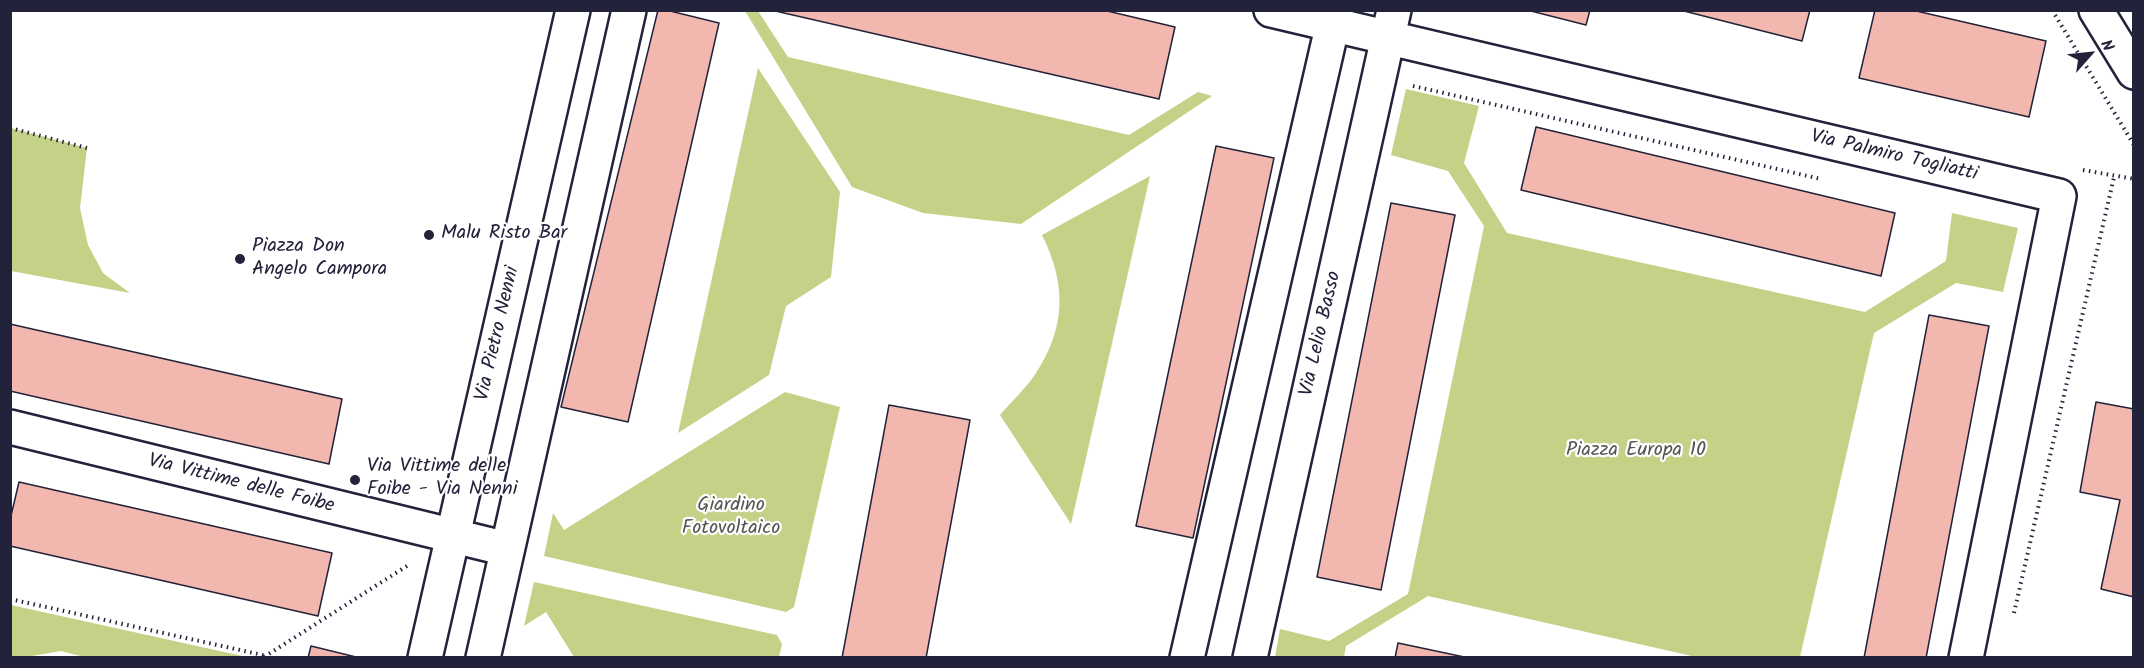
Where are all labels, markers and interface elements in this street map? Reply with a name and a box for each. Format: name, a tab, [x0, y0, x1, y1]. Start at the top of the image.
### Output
north arrow	[2060, 24, 2120, 84]
text: N	[2093, 35, 2120, 56]
street label: Via Palmiro Togliatti	[1808, 126, 1980, 188]
place label: Malu Risto Bar	[441, 223, 567, 247]
marker: Malu Risto Bar	[422, 228, 436, 242]
place label: Piazza Don Angelo Campora	[252, 236, 387, 283]
marker: Piazza Don Angelo Campora	[233, 252, 247, 266]
street label: Via Pietro Nenni	[472, 264, 526, 404]
street label: Via Lelio Basso	[1296, 269, 1348, 399]
park label: Piazza Europa 10	[1566, 440, 1706, 464]
street label: Via Vittime delle Foibe	[145, 450, 337, 520]
place label: Via Vittime delle Foibe - Via Nenni	[367, 456, 517, 503]
marker: Via Vittime delle Foibe - Via Nenni	[348, 473, 362, 487]
park label: Giardino Fotovoltaico	[682, 495, 780, 542]

